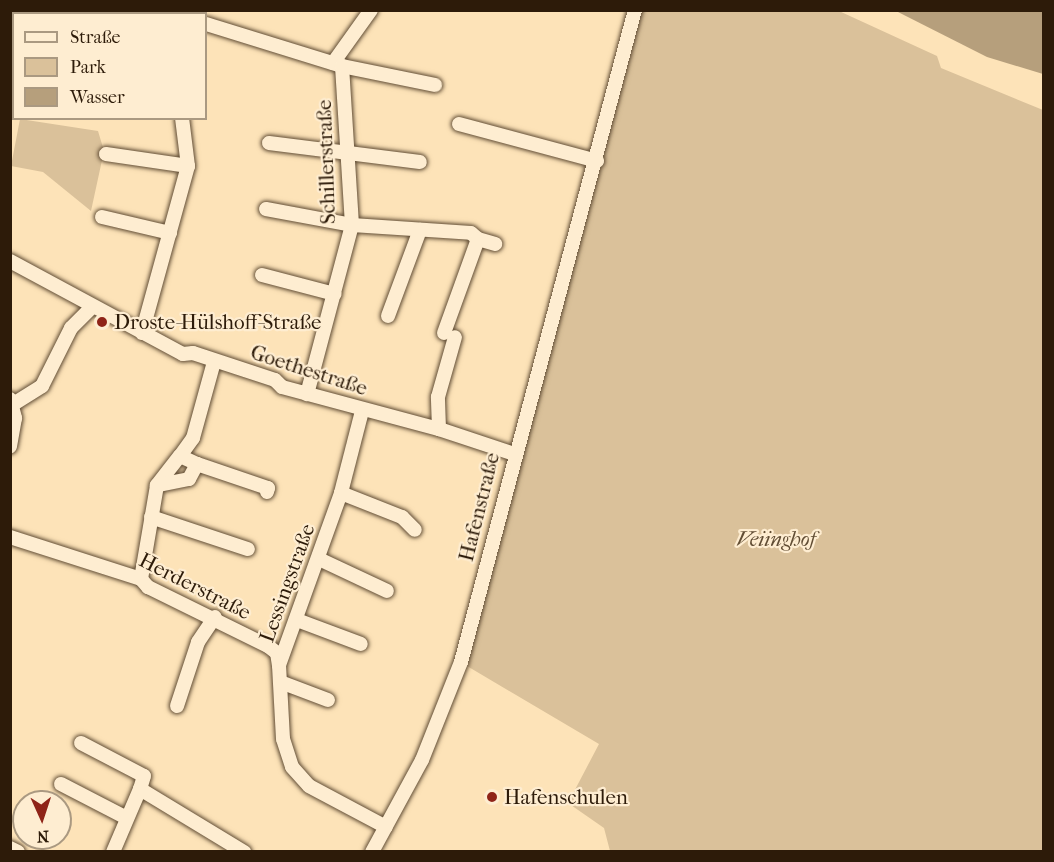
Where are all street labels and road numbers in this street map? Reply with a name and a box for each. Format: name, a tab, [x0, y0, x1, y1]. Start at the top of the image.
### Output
street label: Schillerstraße	[311, 99, 341, 225]
street label: Goethestraße	[247, 339, 371, 401]
street label: Hafenstraße	[453, 450, 505, 564]
street label: Lessingstraße	[254, 520, 320, 646]
street label: Herderstraße	[135, 547, 255, 625]

